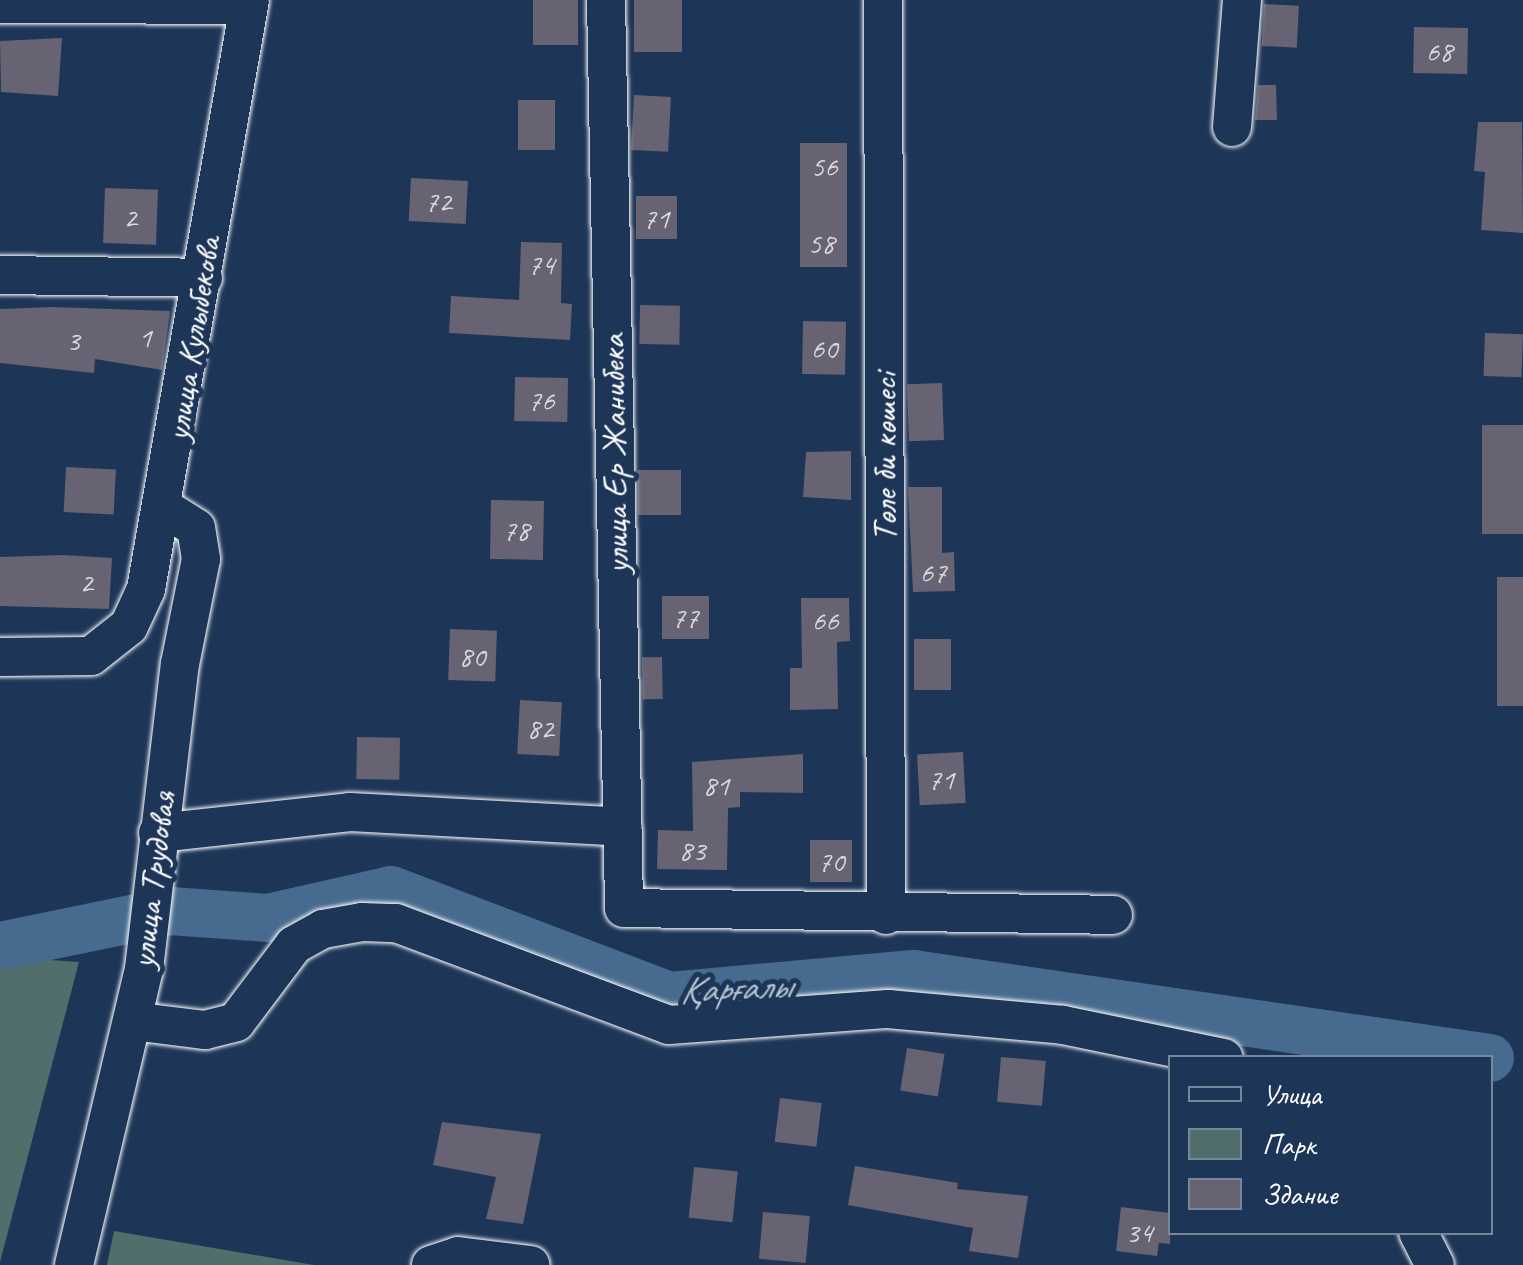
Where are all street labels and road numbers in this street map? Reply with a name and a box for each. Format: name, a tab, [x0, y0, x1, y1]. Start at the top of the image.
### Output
street label: улица Кулыбекова	[156, 234, 230, 444]
street label: улица Ер Жанибека	[592, 334, 638, 574]
street label: Төле би көшесі	[864, 373, 906, 541]
street label: улица Трудовая	[122, 791, 184, 969]

